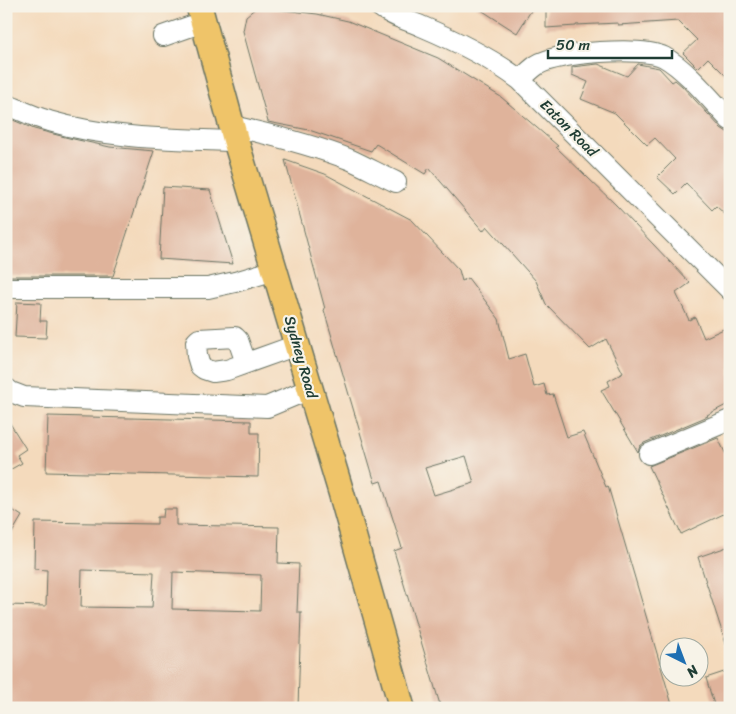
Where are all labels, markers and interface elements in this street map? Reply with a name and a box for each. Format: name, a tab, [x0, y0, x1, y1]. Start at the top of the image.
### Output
scale bar	[548, 28, 672, 60]
text: 50 m	[556, 32, 591, 58]
street label: Eaton Road	[534, 93, 605, 164]
street label: Sydney Road	[277, 313, 325, 402]
north arrow	[658, 636, 708, 686]
text: N	[680, 658, 705, 684]

